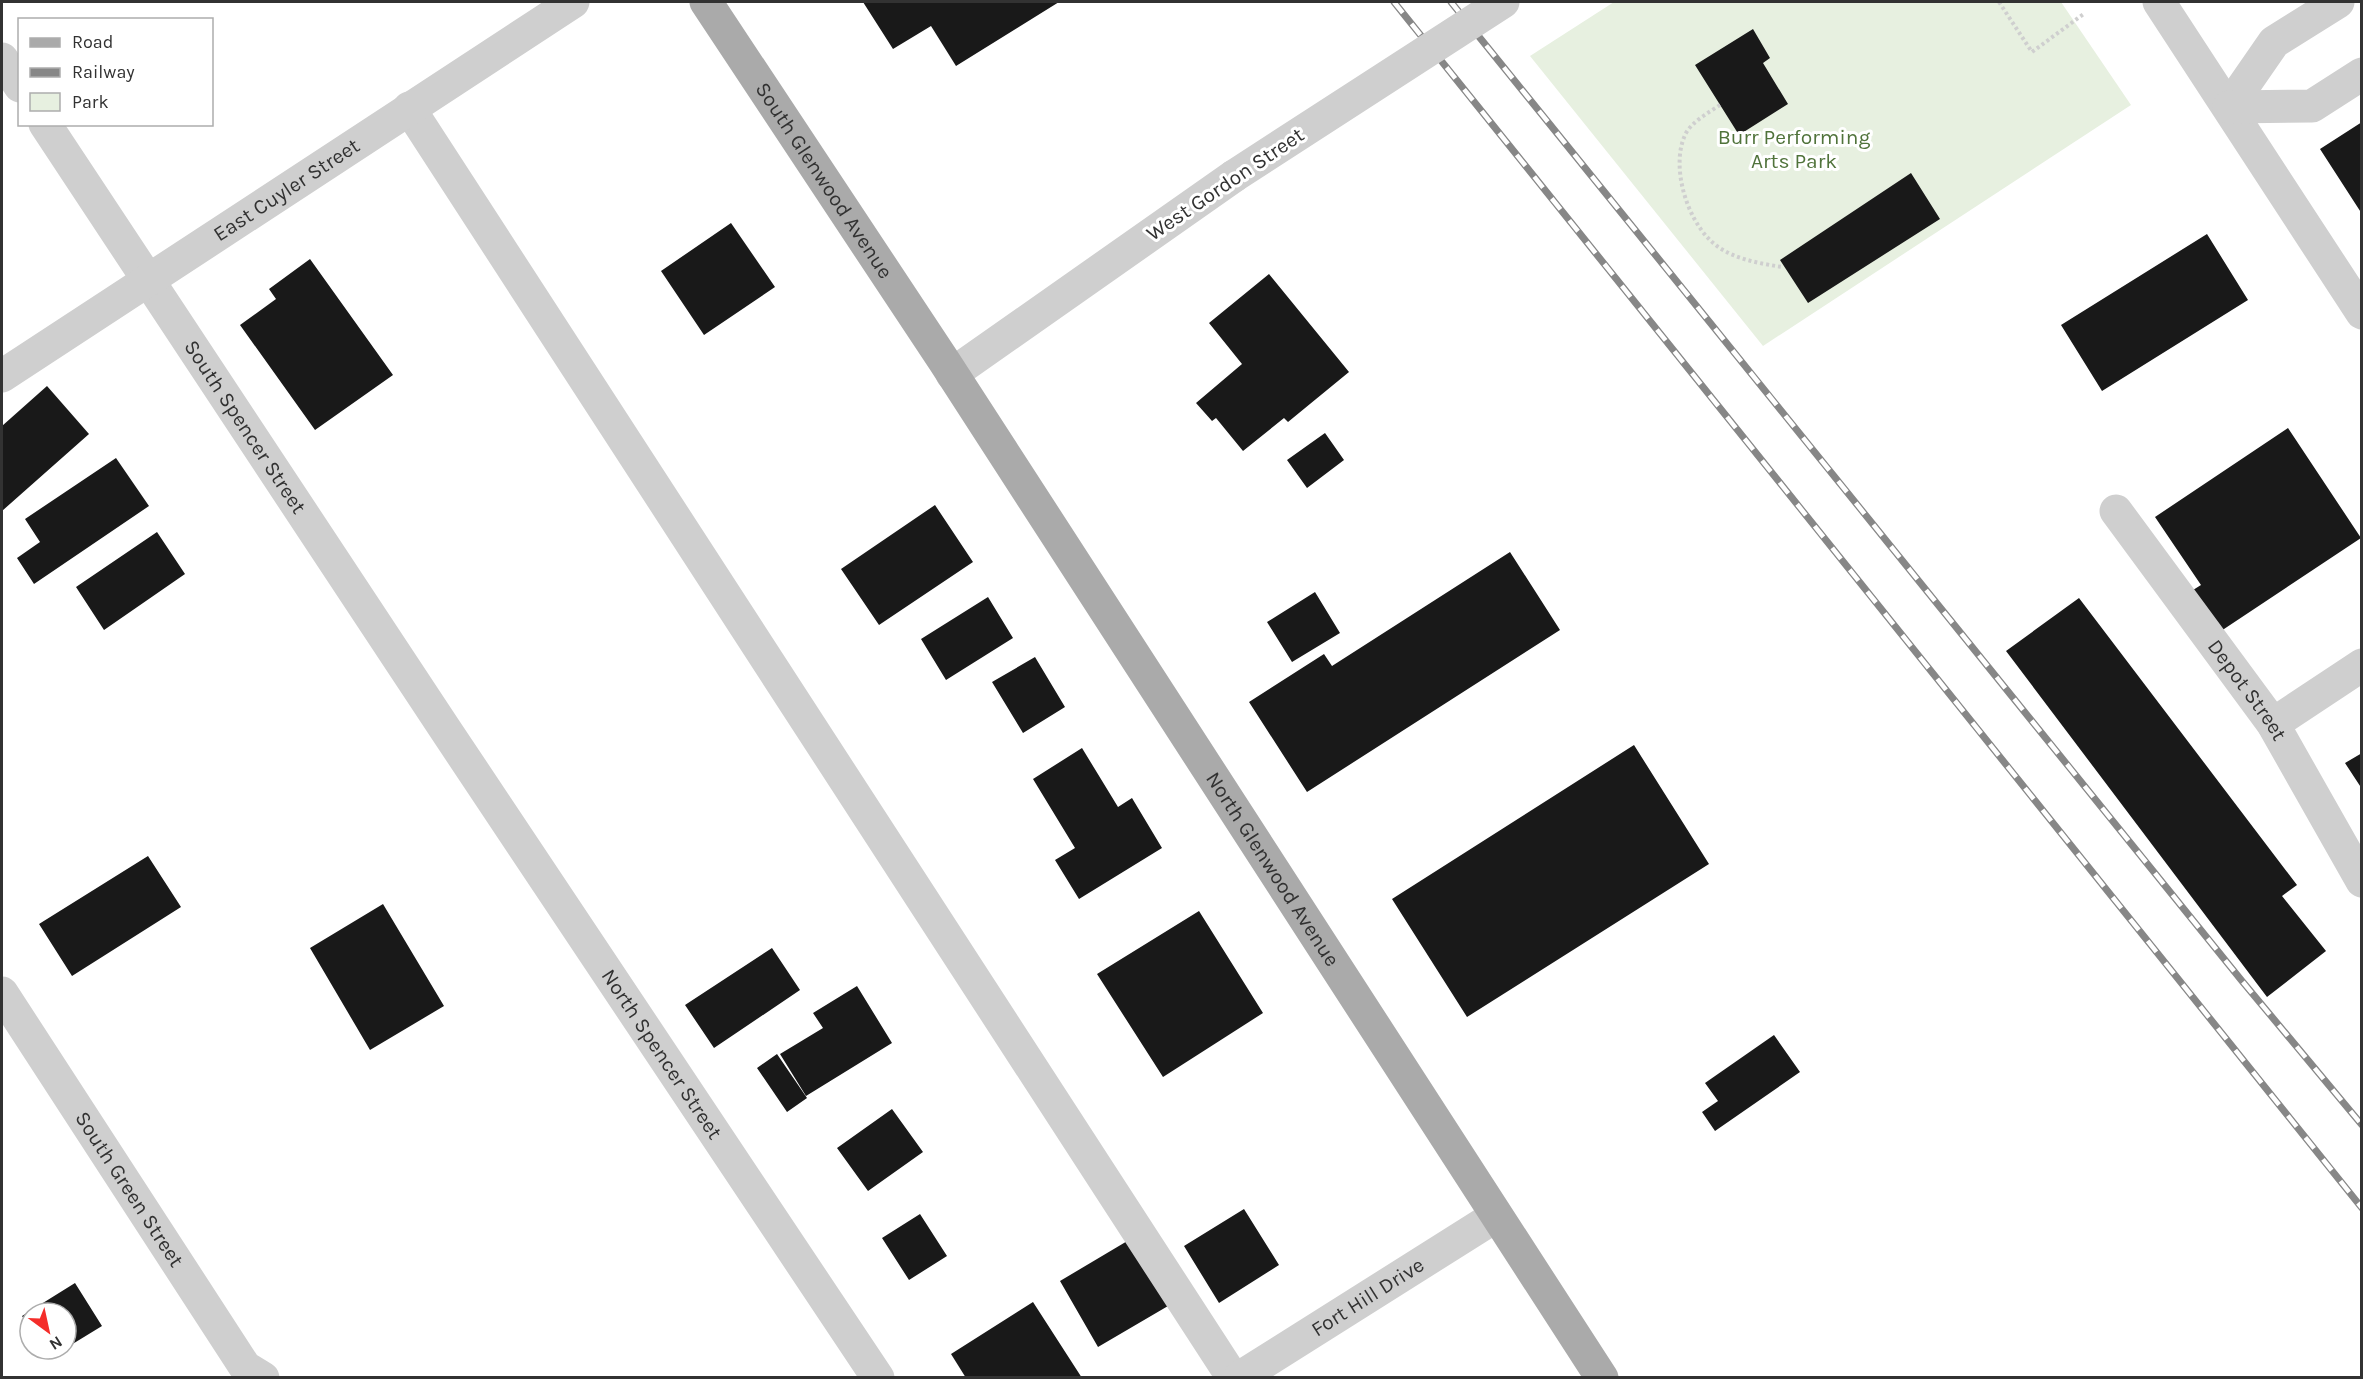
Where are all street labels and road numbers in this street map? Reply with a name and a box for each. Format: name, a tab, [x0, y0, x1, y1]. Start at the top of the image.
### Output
street label: South Glenwood Avenue	[751, 78, 898, 283]
street label: West Gordon Street	[1142, 122, 1308, 246]
street label: East Cuyler Street	[209, 133, 364, 246]
street label: South Spencer Street	[179, 336, 311, 518]
street label: Depot Street	[2203, 635, 2292, 745]
street label: North Glenwood Avenue	[1201, 767, 1344, 971]
street label: North Spencer Street	[597, 964, 727, 1144]
street label: South Green Street	[70, 1107, 189, 1272]
street label: Fort Hill Drive	[1307, 1253, 1428, 1341]

